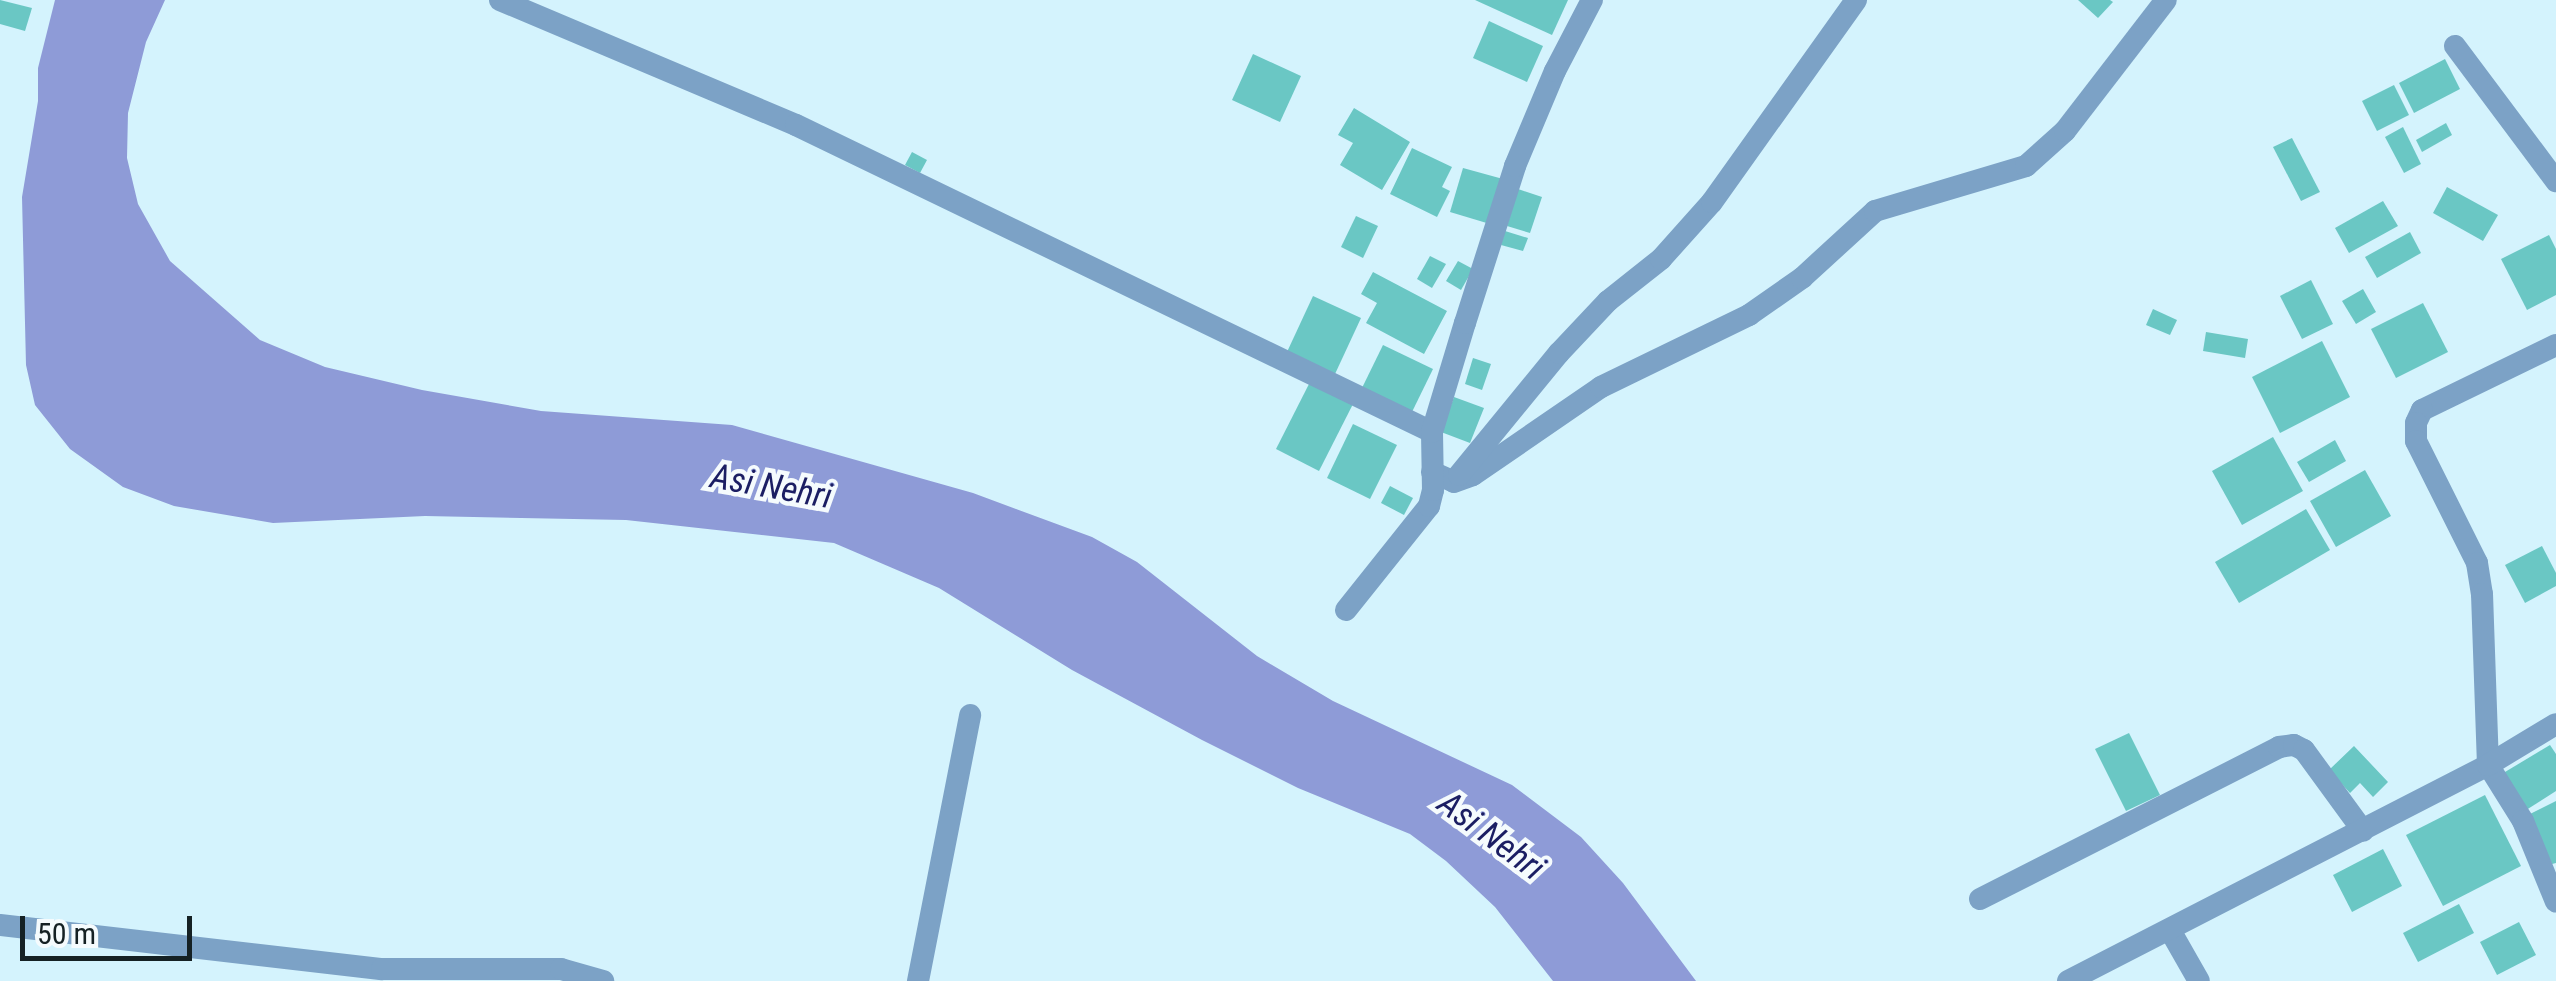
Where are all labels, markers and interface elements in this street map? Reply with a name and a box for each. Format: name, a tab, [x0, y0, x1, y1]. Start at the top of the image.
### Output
water label: Asi Nehri	[707, 456, 835, 518]
water label: Asi Nehri	[1430, 782, 1552, 890]
scale bar	[25, 896, 198, 958]
text: 50 m	[37, 916, 96, 951]

